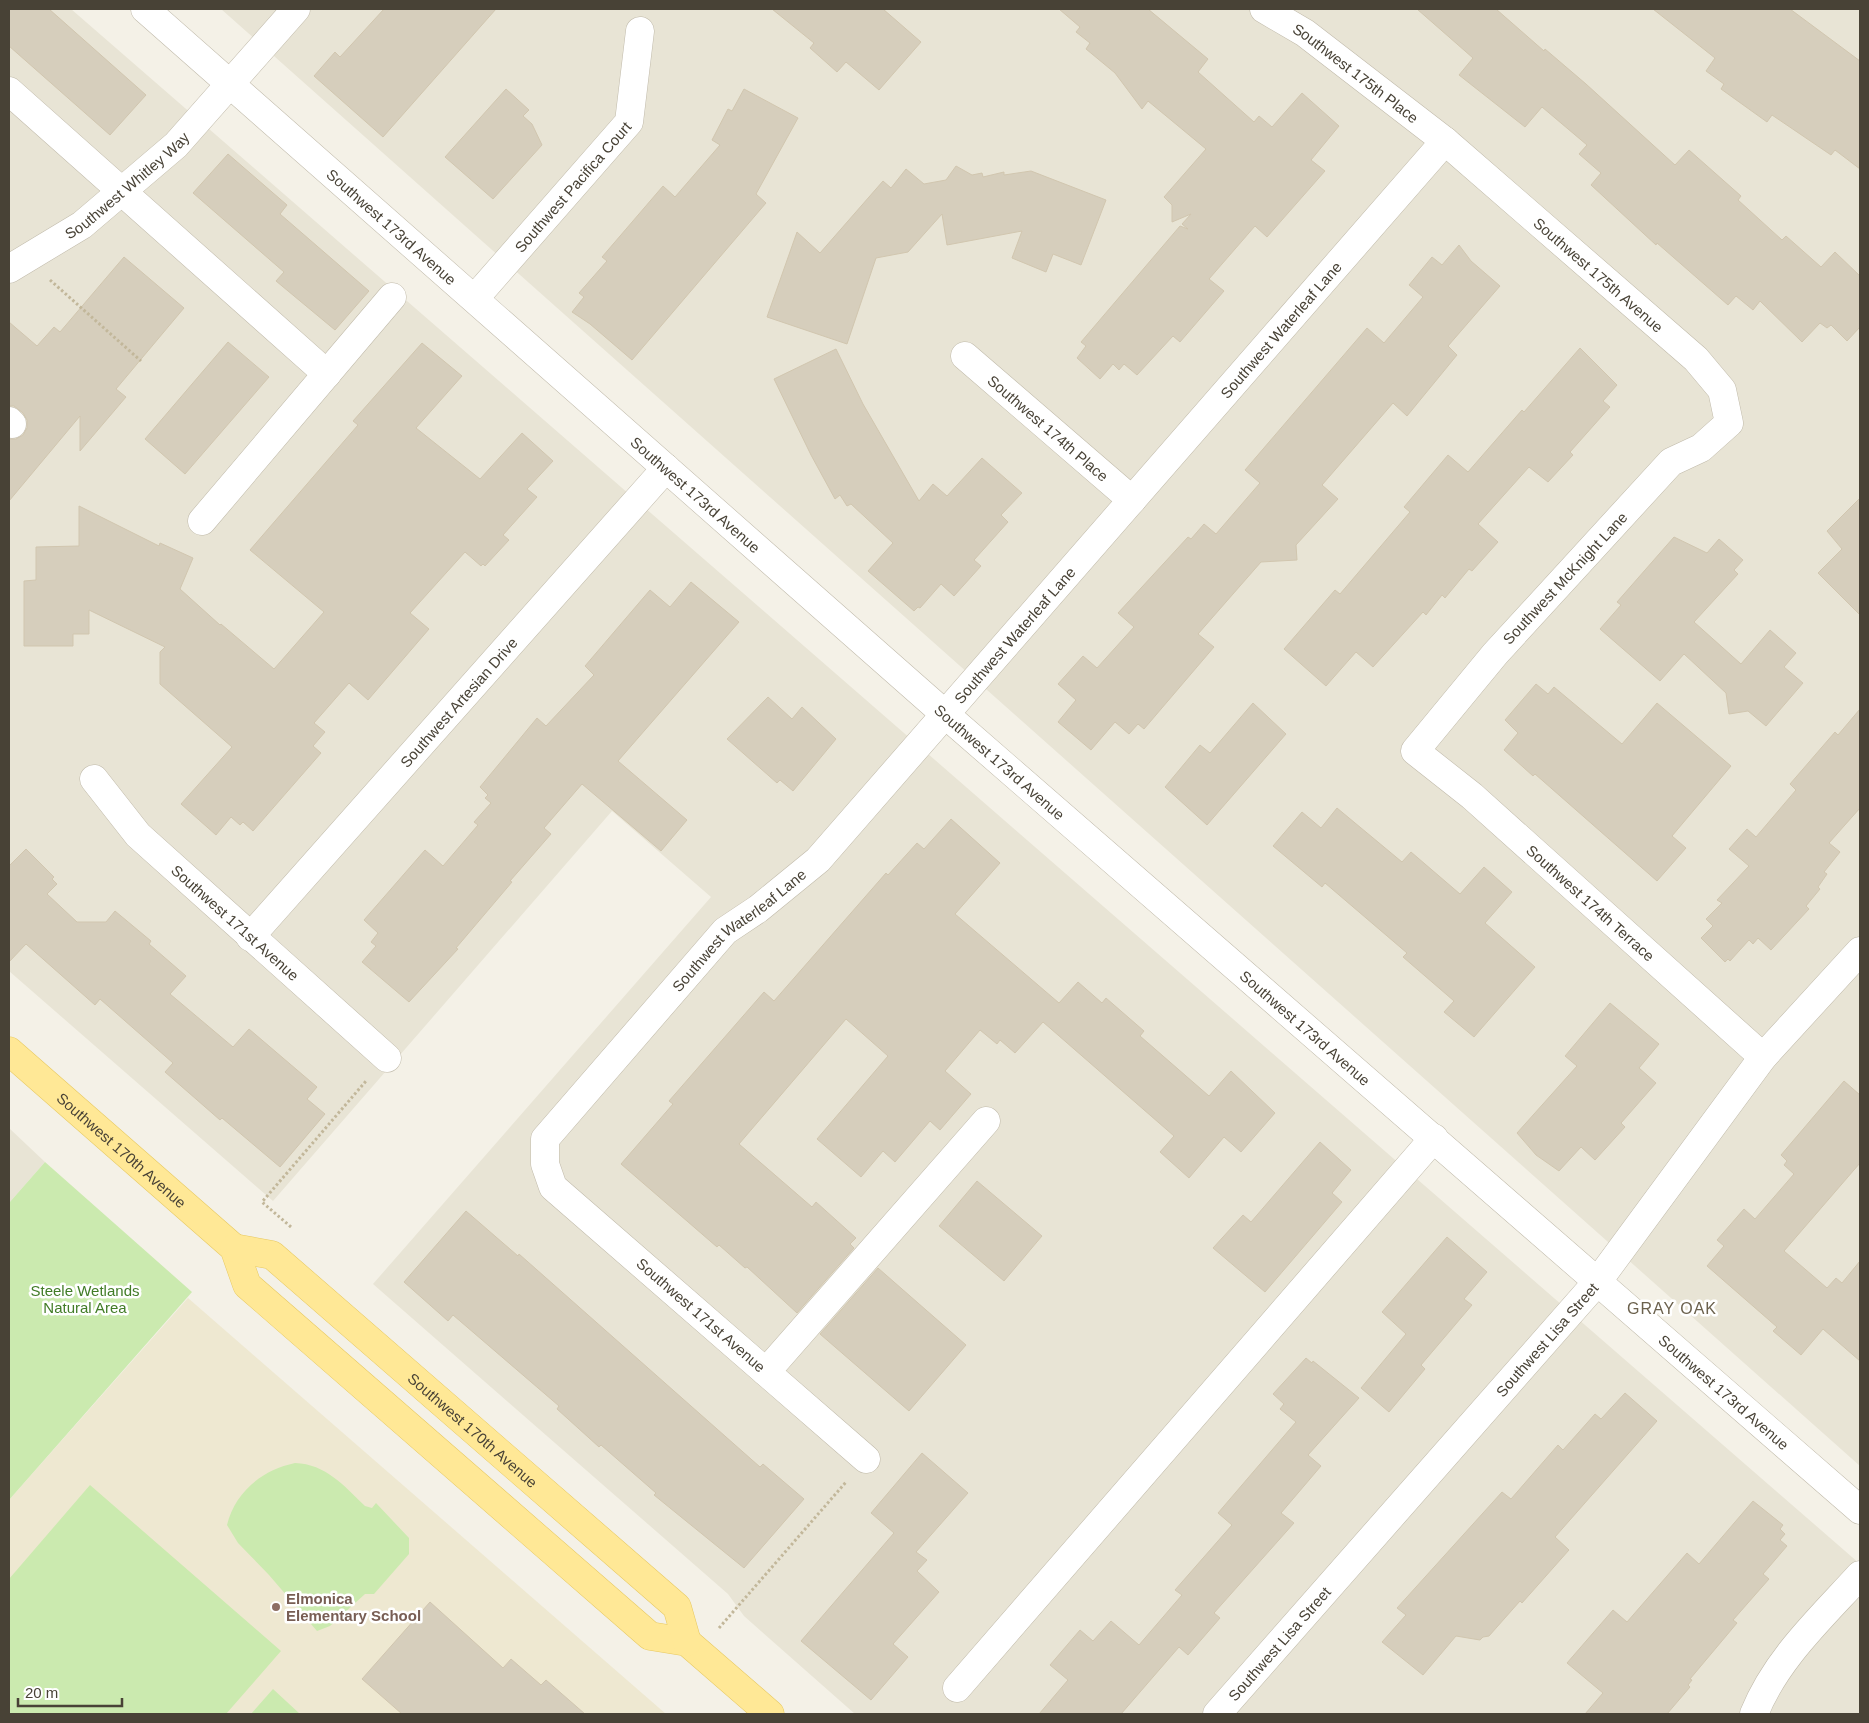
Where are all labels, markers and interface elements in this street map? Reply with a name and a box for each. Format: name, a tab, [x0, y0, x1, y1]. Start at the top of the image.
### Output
street label: Southwest 175th Place	[1290, 19, 1422, 126]
street label: Southwest Pacifica Court	[511, 117, 635, 255]
street label: Southwest Whitley Way	[62, 128, 193, 242]
street label: Southwest 173rd Avenue	[324, 165, 460, 288]
street label: Southwest 175th Avenue	[1531, 214, 1667, 335]
street label: Southwest Waterleaf Lane	[1216, 258, 1345, 401]
street label: Southwest 174th Place	[985, 371, 1112, 484]
street label: Southwest 173rd Avenue	[628, 433, 764, 556]
street label: Southwest McKnight Lane	[1499, 508, 1631, 648]
street label: Southwest Waterleaf Lane	[950, 563, 1078, 707]
street label: Southwest Artesian Drive	[396, 634, 520, 770]
street label: Southwest 173rd Avenue	[931, 701, 1068, 823]
street label: Southwest 174th Terrace	[1523, 841, 1658, 964]
street label: Southwest 171st Avenue	[168, 861, 303, 984]
street label: Southwest Waterleaf Lane	[668, 865, 809, 995]
street label: Southwest 173rd Avenue	[1237, 966, 1374, 1089]
street label: Southwest 170th Avenue	[54, 1089, 190, 1211]
street label: Southwest 171st Avenue	[633, 1255, 769, 1375]
street label: Southwest Lisa Street	[1492, 1278, 1602, 1400]
park label: Steele Wetlands Natural Area	[31, 1282, 139, 1316]
district label: GRAY OAK	[1627, 1300, 1717, 1317]
street label: Southwest 173rd Avenue	[1656, 1331, 1793, 1453]
street label: Southwest 170th Avenue	[405, 1369, 541, 1491]
street label: Southwest Lisa Street	[1224, 1582, 1334, 1704]
place label: Elmonica Elementary School	[286, 1590, 421, 1624]
marker: Elmonica Elementary School	[270, 1601, 282, 1613]
scale bar	[18, 1676, 121, 1708]
text: 20 m	[25, 1684, 58, 1701]

